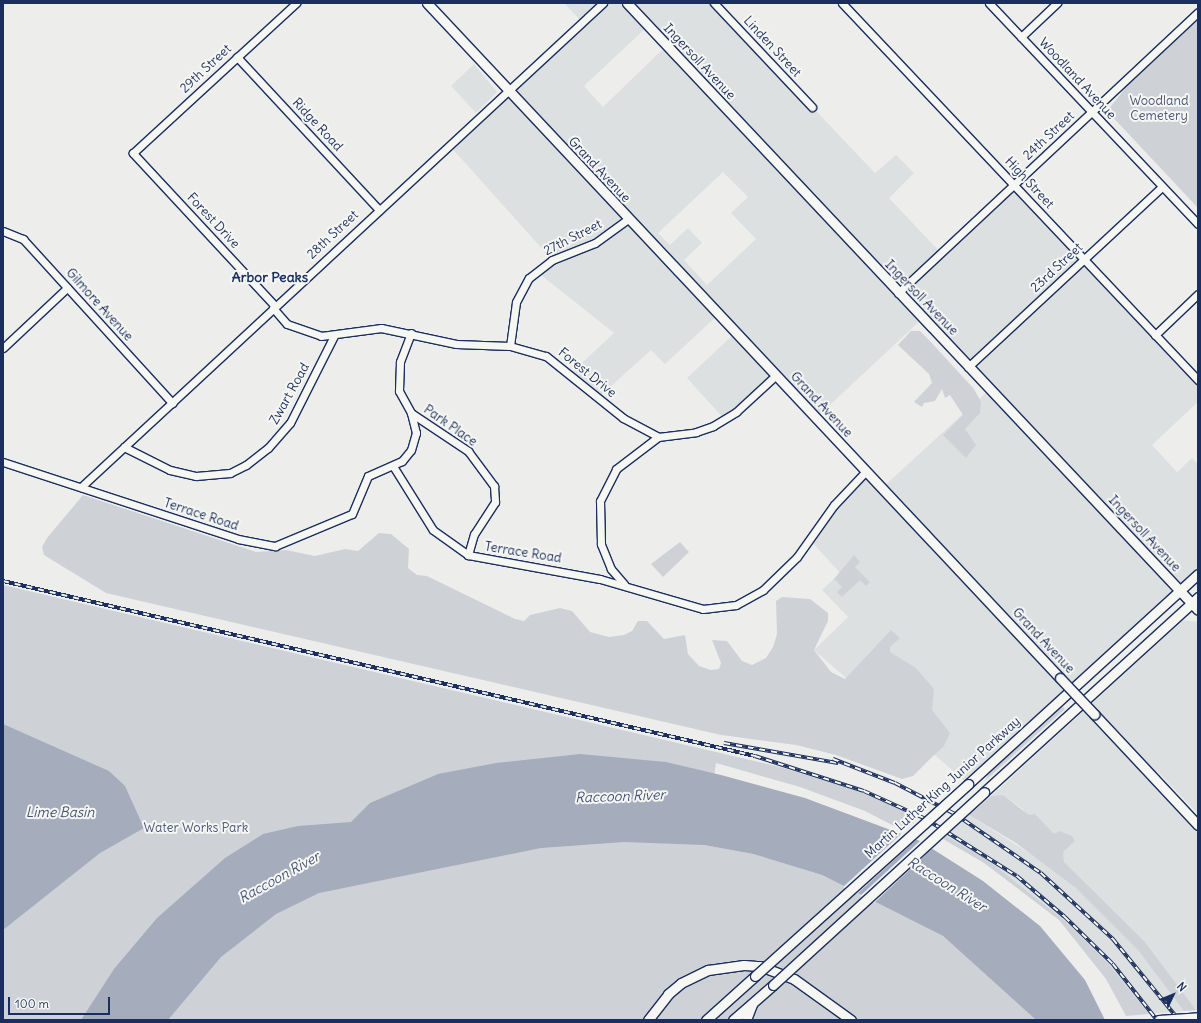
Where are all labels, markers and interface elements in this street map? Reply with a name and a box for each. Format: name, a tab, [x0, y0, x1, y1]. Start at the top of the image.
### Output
street label: Linden Street	[740, 13, 804, 81]
street label: Ingersoll Avenue	[660, 21, 738, 103]
street label: Woodland Avenue	[1035, 35, 1119, 123]
street label: 29th Street	[177, 41, 235, 97]
park label: Woodland Cemetery	[1129, 94, 1189, 125]
street label: Ridge Road	[289, 95, 345, 155]
street label: 24th Street	[1020, 108, 1078, 164]
street label: Grand Avenue	[565, 134, 633, 206]
street label: High Street	[1001, 154, 1057, 212]
street label: Forest Drive	[183, 190, 243, 252]
street label: 28th Street	[304, 207, 362, 263]
street label: 27th Street	[541, 217, 605, 259]
street label: 23rd Street	[1028, 240, 1086, 296]
street label: Ingersoll Avenue	[881, 257, 961, 339]
street label: Gilmore Avenue	[62, 265, 136, 345]
district label: Arbor Peaks	[232, 269, 308, 285]
street label: Forest Drive	[555, 345, 619, 401]
street label: Zwart Road	[267, 361, 313, 427]
street label: Grand Avenue	[787, 369, 855, 441]
street label: Park Place	[420, 402, 480, 450]
street label: Ingersoll Avenue	[1105, 493, 1183, 575]
street label: Terrace Road	[162, 496, 240, 534]
street label: Terrace Road	[483, 539, 563, 567]
street label: Grand Avenue	[1009, 605, 1077, 677]
street label: Martin Luther King Junior Parkway	[862, 714, 1024, 862]
water label: Raccoon River	[575, 786, 665, 806]
water label: Lime Basin	[26, 804, 94, 820]
park label: Water Works Park	[144, 820, 248, 836]
water label: Raccoon River	[236, 848, 322, 906]
water label: Raccoon River	[904, 853, 990, 915]
north arrow	[1153, 975, 1193, 1015]
text: N	[1174, 979, 1189, 994]
scale bar	[10, 989, 112, 1015]
text: 100 m	[15, 996, 49, 1011]

